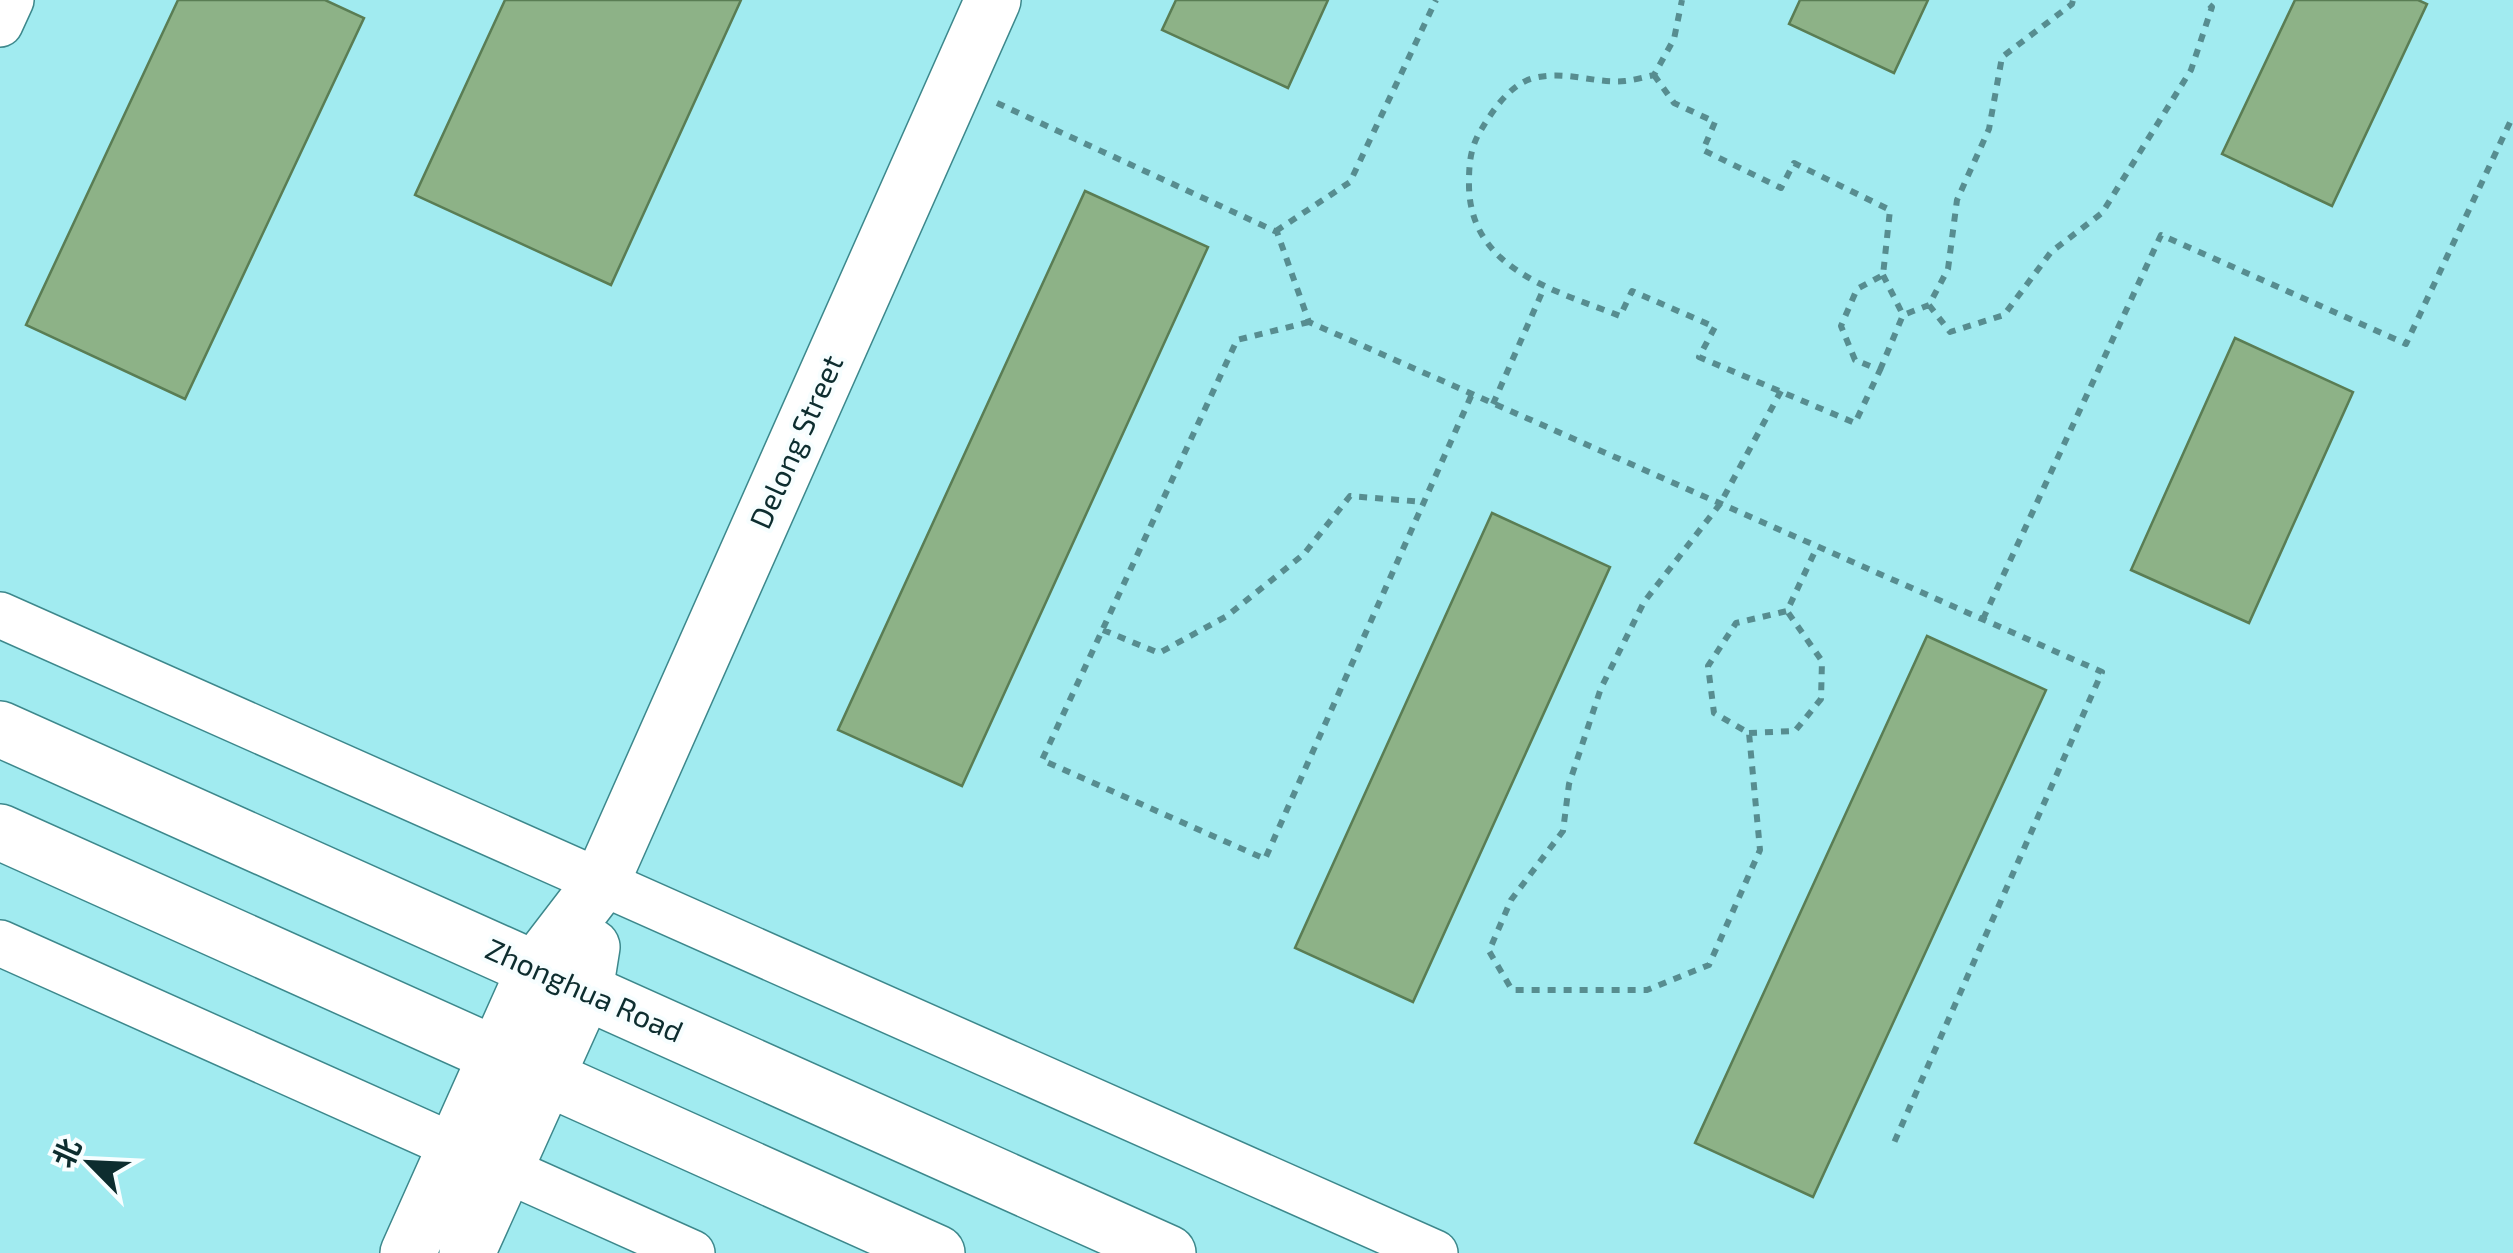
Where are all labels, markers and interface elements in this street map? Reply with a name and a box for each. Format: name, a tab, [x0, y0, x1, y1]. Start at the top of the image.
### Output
street label: Delong Street	[741, 349, 849, 534]
street label: Zhonghua Road	[480, 930, 689, 1049]
north arrow	[40, 1113, 140, 1213]
text: 北	[45, 1133, 87, 1172]

